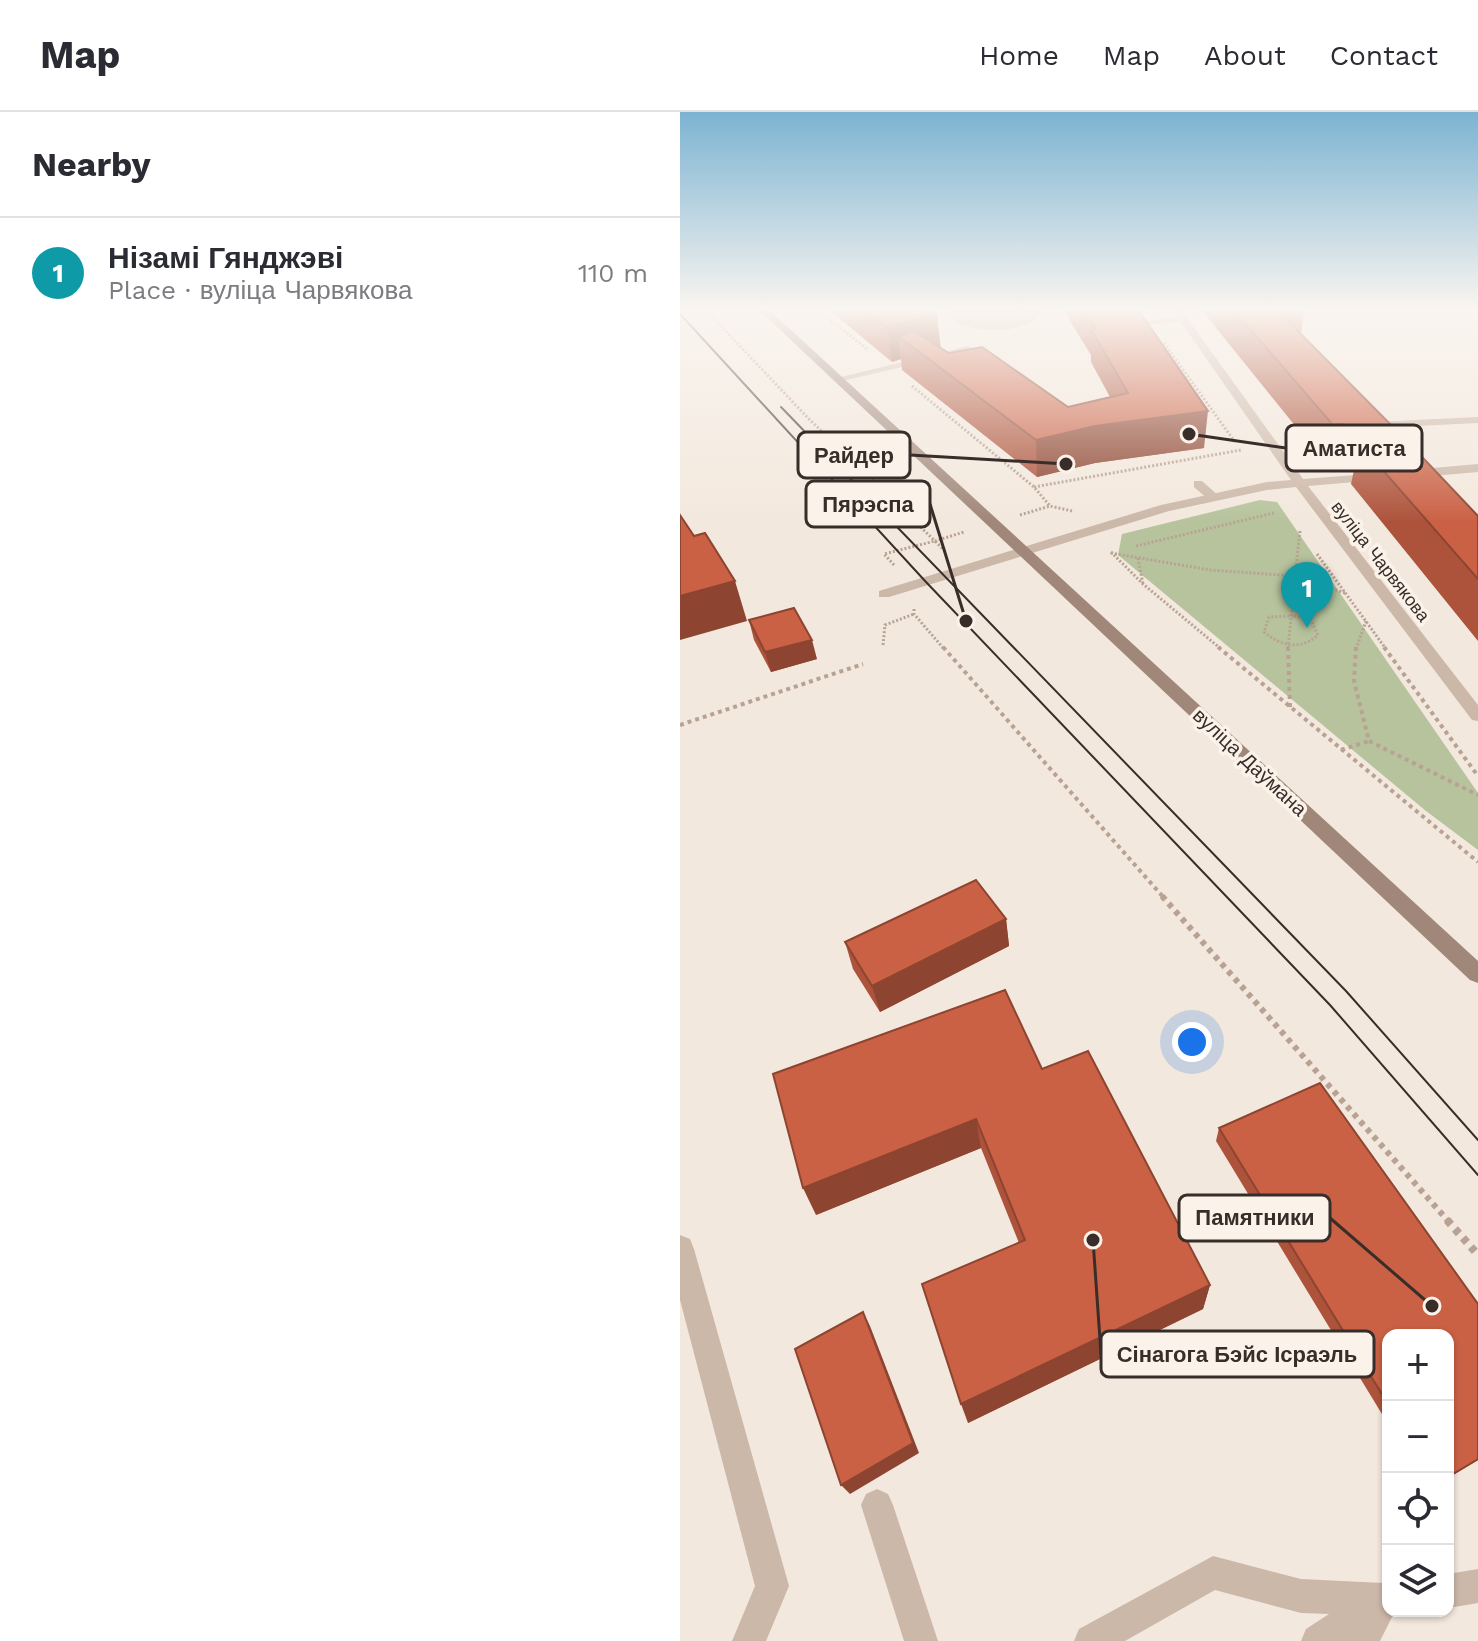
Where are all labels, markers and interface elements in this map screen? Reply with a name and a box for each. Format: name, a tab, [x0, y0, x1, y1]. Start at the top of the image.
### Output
text: Map	[40, 33, 120, 77]
text: Home	[979, 39, 1059, 72]
text: Map	[1103, 39, 1160, 72]
text: About	[1204, 39, 1286, 72]
text: Contact	[1330, 39, 1438, 72]
text: Nearby	[32, 144, 151, 184]
text: Нізамі Гянджэві	[108, 240, 343, 275]
text: 1	[52, 258, 64, 288]
text: 110 m	[578, 258, 648, 288]
text: Place · вуліца Чарвякова	[108, 275, 413, 305]
callout: Аматиста	[1286, 425, 1422, 471]
callout: Райдер	[798, 432, 910, 478]
text: Аматиста	[1302, 436, 1407, 461]
text: Райдер	[814, 443, 894, 468]
callout: Пярэспа	[806, 481, 930, 527]
text: Пярэспа	[822, 492, 914, 517]
street label: вуліца Чарвякова	[1327, 496, 1435, 626]
pin: 1	[1281, 562, 1333, 628]
street label: вуліца Даўмана	[1188, 703, 1313, 821]
your location	[1172, 1022, 1212, 1062]
callout: Памятники	[1179, 1195, 1330, 1241]
text: Памятники	[1195, 1205, 1315, 1230]
map controls	[1382, 1329, 1454, 1617]
button: +	[1382, 1329, 1454, 1401]
callout: Сінагога Бэйс Ісраэль	[1101, 1331, 1374, 1377]
text: Сінагога Бэйс Ісраэль	[1117, 1342, 1357, 1367]
button: −	[1382, 1401, 1454, 1473]
button: locate	[1382, 1473, 1454, 1545]
button: layers	[1382, 1545, 1454, 1617]

